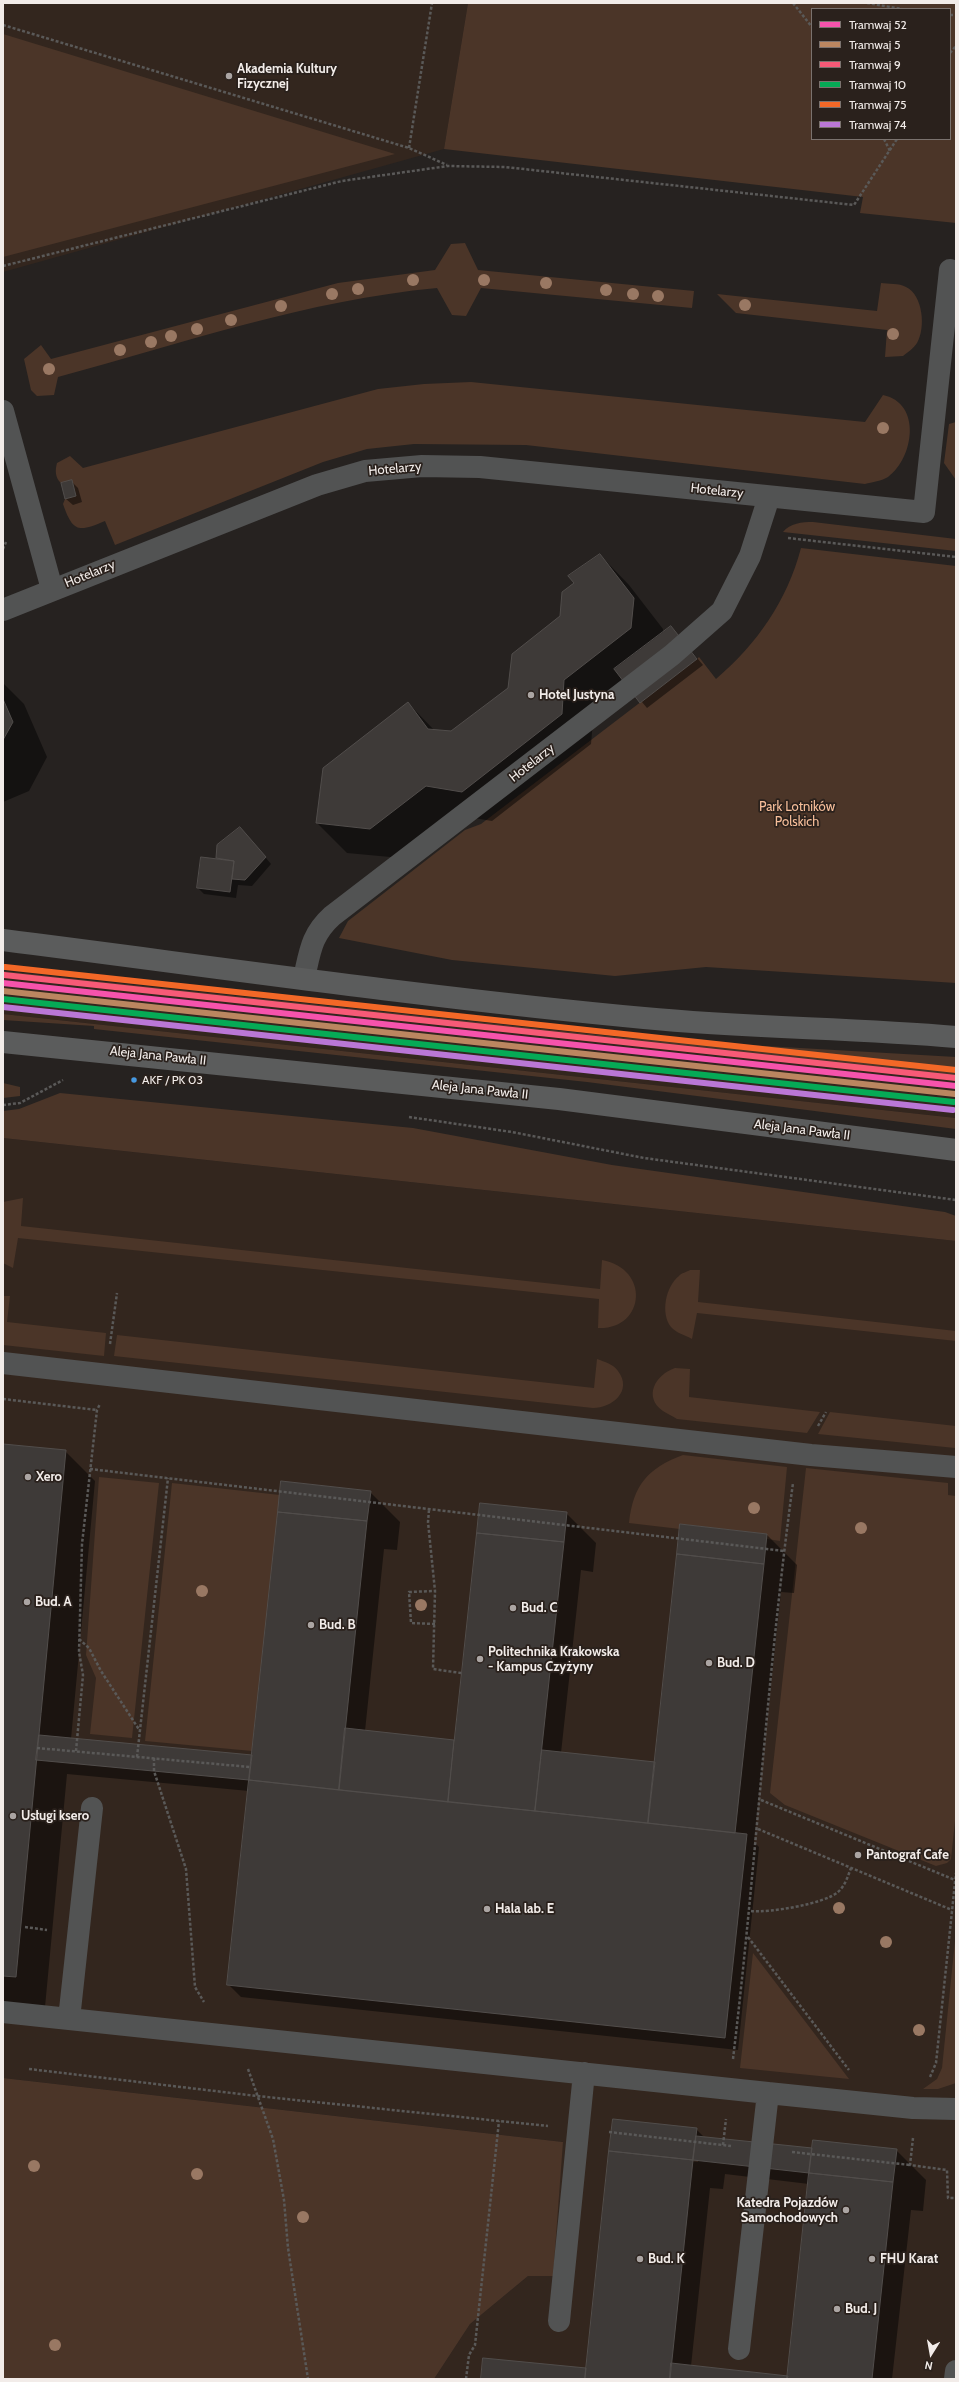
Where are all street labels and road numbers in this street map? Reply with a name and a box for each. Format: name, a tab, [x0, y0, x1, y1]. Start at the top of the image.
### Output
street label: Hotelarzy	[368, 459, 422, 479]
street label: Hotelarzy	[690, 480, 744, 502]
street label: Hotelarzy	[62, 557, 118, 591]
street label: Hotelarzy	[506, 740, 558, 786]
street label: Aleja Jana Pawła II	[109, 1043, 207, 1069]
street label: Aleja Jana Pawła II	[431, 1077, 529, 1103]
street label: Aleja Jana Pawła II	[753, 1116, 851, 1144]

